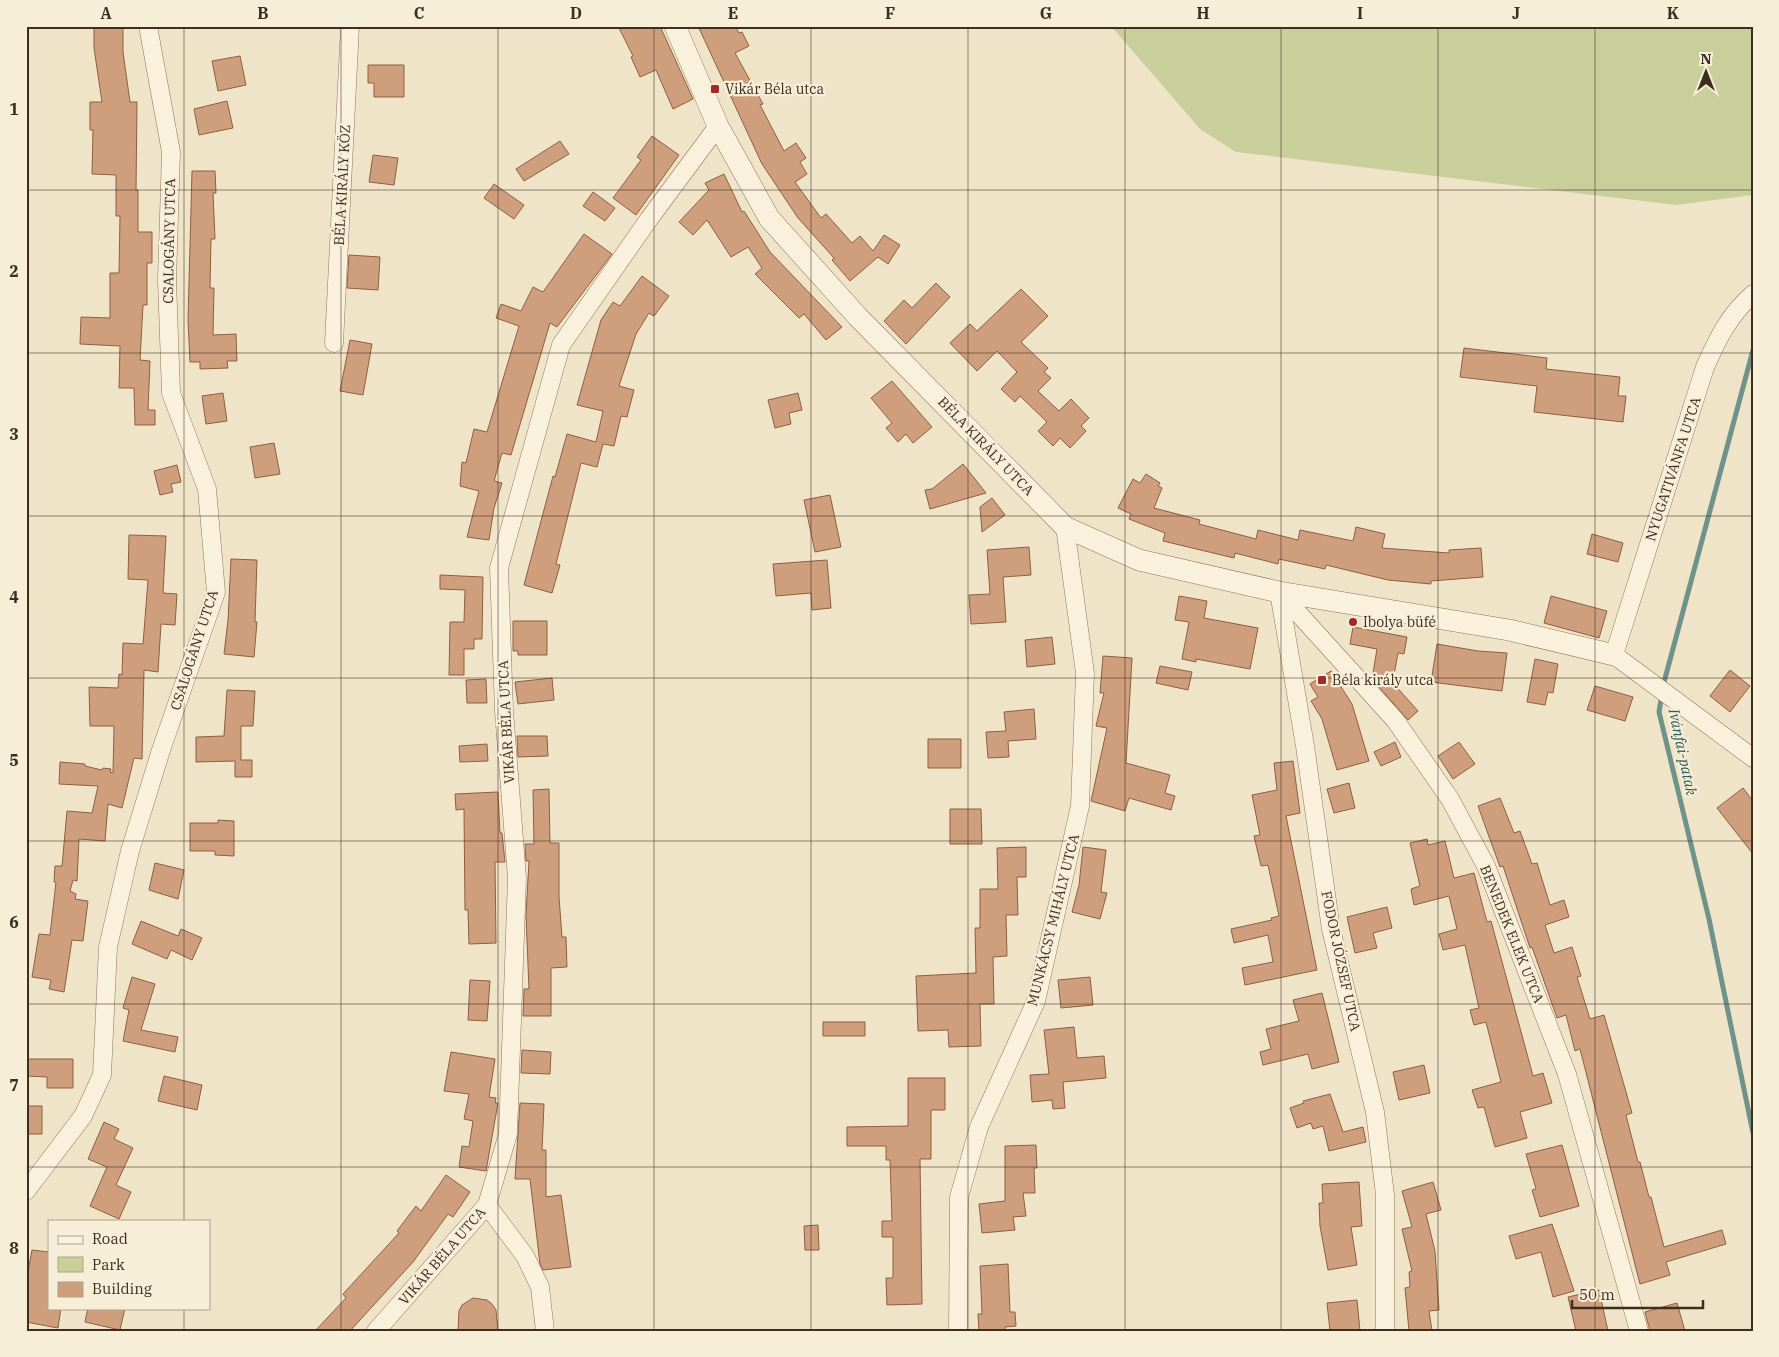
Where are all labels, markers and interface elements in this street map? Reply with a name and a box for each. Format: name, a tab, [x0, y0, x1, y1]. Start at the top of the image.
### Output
text: A	[100, 3, 112, 23]
text: B	[257, 3, 269, 23]
text: C	[414, 3, 424, 23]
text: D	[570, 3, 582, 23]
text: E	[728, 3, 738, 23]
text: F	[885, 3, 895, 23]
text: G	[1040, 3, 1052, 23]
text: H	[1197, 3, 1210, 23]
text: I	[1357, 3, 1363, 23]
text: J	[1512, 3, 1520, 23]
text: K	[1667, 3, 1680, 23]
north arrow	[1682, 48, 1732, 98]
text: N	[1700, 50, 1712, 68]
place label: Vikár Béla utca	[725, 80, 824, 98]
marker: Vikár Béla utca	[709, 83, 721, 95]
text: 1	[9, 99, 19, 119]
street label: BÉLA KIRÁLY KÖZ	[329, 124, 354, 246]
street label: CSALOGÁNY UTCA	[158, 178, 179, 304]
text: 2	[9, 261, 19, 281]
street label: BÉLA KIRÁLY UTCA	[934, 392, 1039, 500]
street label: NYUGATIVÁNFA UTCA	[1640, 394, 1705, 543]
text: 3	[9, 424, 19, 444]
text: 4	[9, 587, 19, 607]
street label: CSALOGÁNY UTCA	[165, 587, 222, 712]
place label: Ibolya büfé	[1363, 613, 1436, 631]
marker: Ibolya büfé	[1347, 616, 1359, 628]
street label: VIKÁR BÉLA UTCA	[493, 659, 518, 784]
place label: Béla király utca	[1332, 671, 1434, 689]
marker: Béla király utca	[1316, 674, 1328, 686]
water label: Ivánfai-patak	[1664, 706, 1701, 797]
text: 5	[9, 750, 19, 770]
street label: MUNKÁCSY MIHÁLY UTCA	[1022, 831, 1083, 1008]
street label: BENEDEK ELEK UTCA	[1476, 862, 1548, 1006]
street label: FODOR JÓZSEF UTCA	[1317, 889, 1366, 1033]
text: 6	[9, 912, 19, 932]
text: 7	[9, 1075, 19, 1095]
street label: VIKÁR BÉLA UTCA	[394, 1202, 490, 1309]
legend	[48, 1220, 210, 1310]
text: Road	[92, 1229, 128, 1248]
text: 8	[9, 1238, 19, 1258]
text: Park	[92, 1255, 125, 1274]
scale bar	[1572, 1277, 1703, 1309]
text: Building	[92, 1279, 152, 1298]
text: 50 m	[1579, 1285, 1615, 1304]

